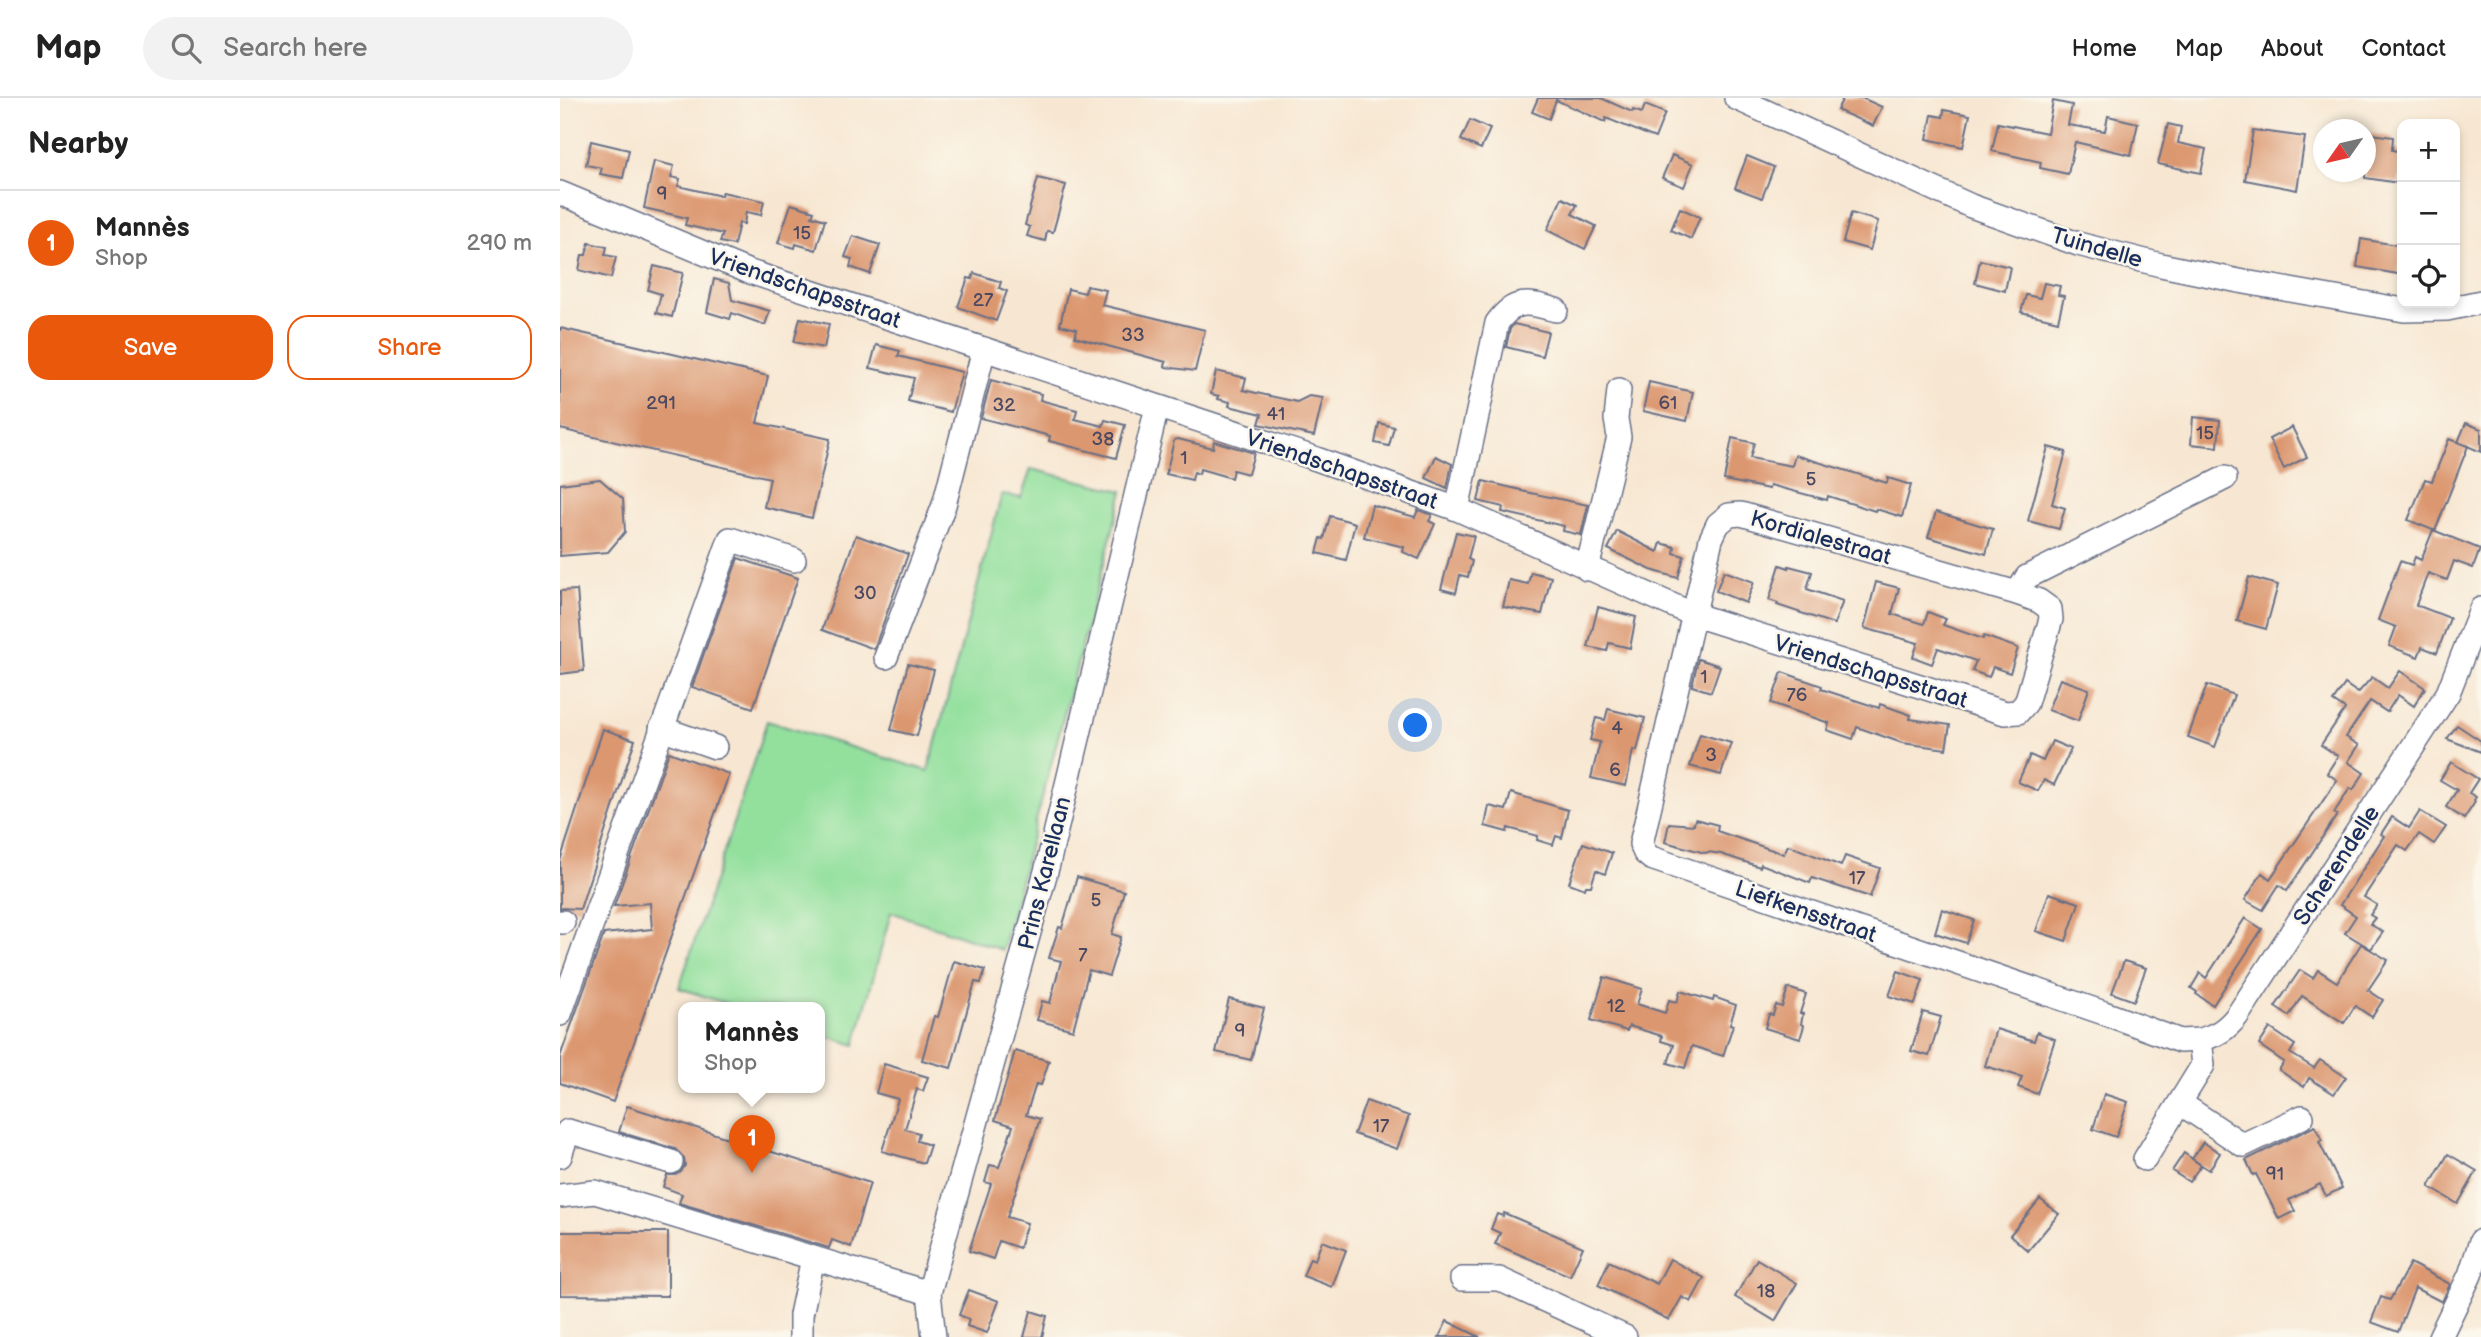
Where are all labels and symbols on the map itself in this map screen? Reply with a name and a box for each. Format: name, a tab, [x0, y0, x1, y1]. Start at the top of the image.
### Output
north arrow	[2313, 119, 2376, 182]
house number: 9	[657, 183, 667, 206]
house number: 15	[793, 222, 811, 245]
street label: Tuindelle	[2048, 222, 2146, 274]
street label: Vriendschapsstraat	[705, 243, 904, 335]
house number: 27	[973, 289, 994, 312]
house number: 33	[1121, 324, 1145, 347]
house number: 291	[646, 392, 676, 415]
house number: 61	[1659, 392, 1677, 415]
house number: 32	[993, 394, 1016, 417]
house number: 41	[1267, 403, 1285, 426]
house number: 15	[2196, 422, 2214, 445]
street label: Vriendschapsstraat	[1242, 424, 1441, 516]
house number: 38	[1092, 428, 1114, 451]
house number: 1	[1180, 447, 1188, 470]
house number: 5	[1806, 468, 1817, 491]
street label: Kordialestraat	[1747, 505, 1894, 571]
house number: 30	[854, 582, 876, 605]
street label: Vriendschapsstraat	[1770, 629, 1971, 715]
house number: 1	[1700, 666, 1708, 689]
house number: 76	[1787, 684, 1807, 707]
your location	[1398, 708, 1432, 742]
house number: 4	[1611, 717, 1623, 740]
house number: 3	[1705, 744, 1717, 767]
house number: 6	[1609, 759, 1621, 782]
street label: Prins Karellaan	[1012, 794, 1078, 953]
street label: Scherendelle	[2288, 800, 2386, 931]
house number: 17	[1849, 867, 1866, 890]
street label: Liefkensstraat	[1731, 875, 1880, 949]
house number: 5	[1091, 889, 1102, 912]
house number: 7	[1078, 944, 1088, 967]
house number: 12	[1607, 995, 1626, 1018]
house number: 9	[1235, 1020, 1245, 1043]
pin: 1	[729, 1115, 775, 1173]
house number: 17	[1373, 1115, 1390, 1138]
house number: 91	[2266, 1163, 2284, 1186]
house number: 18	[1757, 1280, 1775, 1303]

